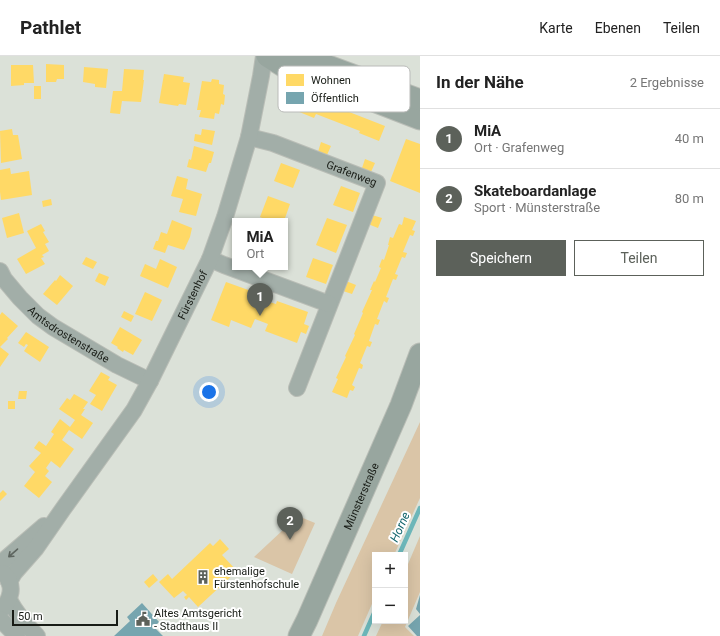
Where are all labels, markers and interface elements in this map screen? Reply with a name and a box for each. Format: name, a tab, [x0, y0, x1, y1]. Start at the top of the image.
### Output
text: Pathlet	[20, 16, 81, 39]
text: Karte	[539, 20, 573, 36]
text: Ebenen	[595, 20, 641, 36]
text: Teilen	[663, 20, 700, 36]
legend	[278, 66, 410, 112]
text: In der Nähe	[436, 72, 524, 92]
text: Wohnen	[311, 74, 351, 87]
text: 2 Ergebnisse	[630, 75, 704, 90]
text: Öffentlich	[311, 92, 359, 105]
text: MiA	[474, 122, 501, 140]
text: 1	[445, 131, 453, 146]
text: 40 m	[675, 131, 704, 146]
text: Ort · Grafenweg	[474, 140, 564, 155]
street label: Grafenweg	[324, 158, 379, 189]
text: Skateboardanlage	[474, 182, 596, 200]
text: 2	[445, 191, 453, 206]
text: 80 m	[675, 191, 704, 206]
text: Sport · Münsterstraße	[474, 200, 600, 215]
popup	[232, 218, 288, 270]
text: MiA	[246, 228, 274, 246]
button: Speichern	[436, 240, 566, 276]
button: Teilen	[574, 240, 704, 276]
text: Ort	[246, 246, 264, 261]
street label: Fürstenhof	[175, 268, 210, 322]
pin: 1	[247, 283, 273, 316]
street label: Amtsdrostenstraße	[25, 304, 112, 366]
your location	[199, 382, 219, 402]
street label: Münsterstraße	[341, 461, 382, 532]
pin: 2	[277, 507, 303, 540]
water label: Horne	[387, 510, 413, 544]
one-way arrow	[8, 549, 19, 558]
map controls	[372, 552, 408, 624]
button: +	[372, 552, 408, 588]
place label: ehemalige Fürstenhofschule	[214, 565, 299, 591]
building icon: ehemalige Fürstenhofschule	[195, 569, 211, 585]
button: −	[372, 588, 408, 624]
place label: Altes Amtsgericht - Stadthaus II	[154, 607, 242, 633]
scale bar	[12, 608, 118, 627]
text: 50 m	[18, 610, 43, 623]
public building icon: Altes Amtsgericht - Stadthaus II	[135, 611, 151, 627]

